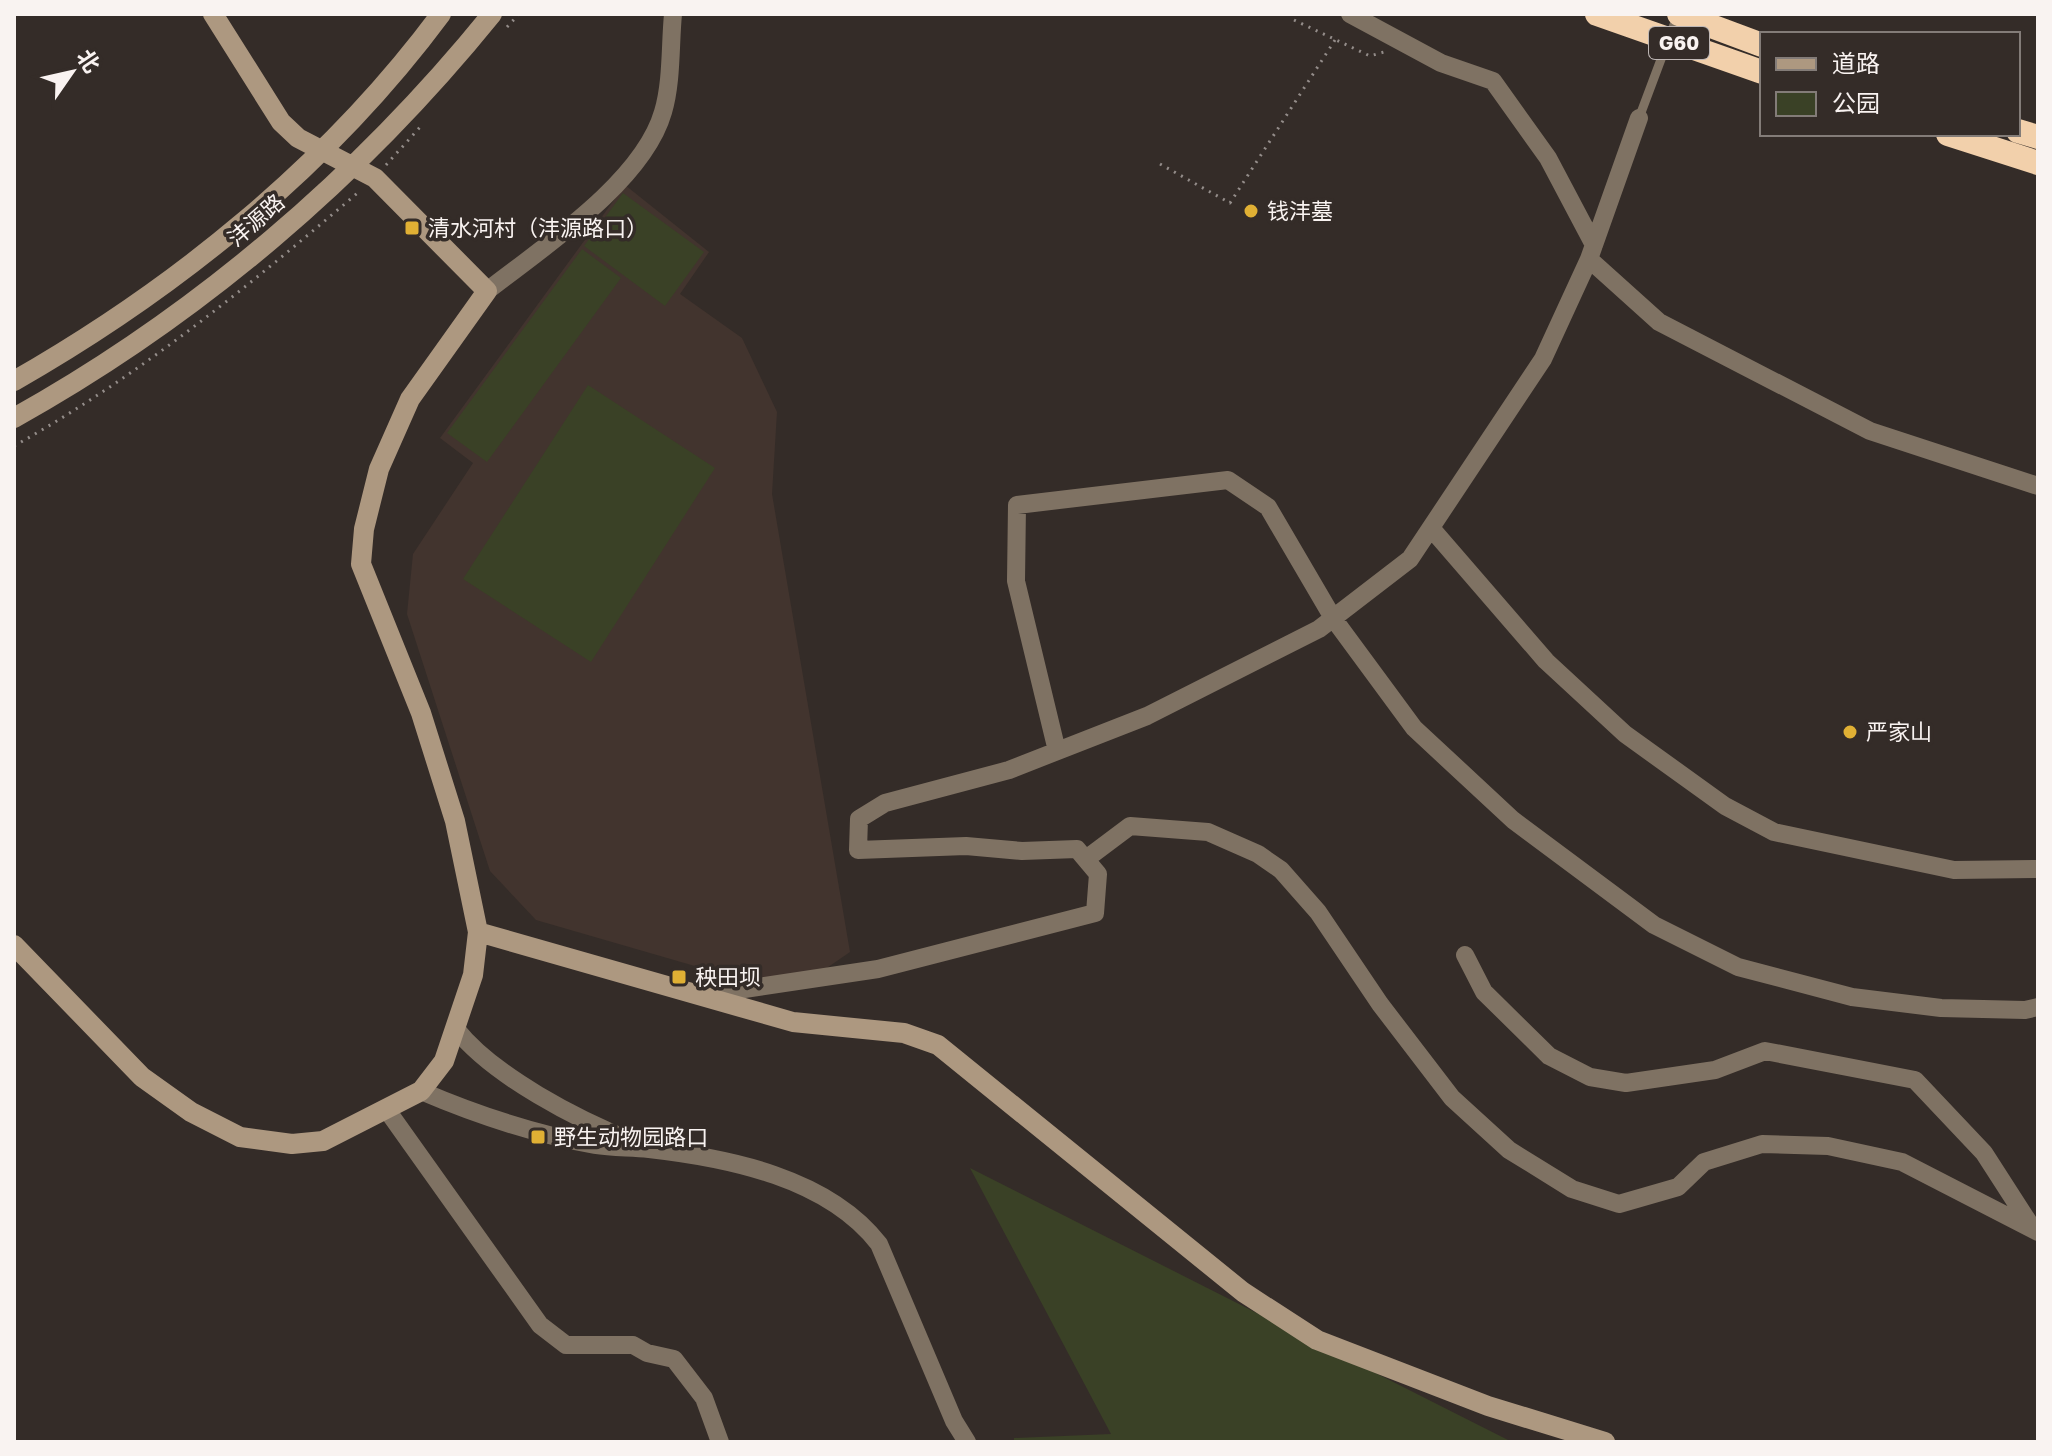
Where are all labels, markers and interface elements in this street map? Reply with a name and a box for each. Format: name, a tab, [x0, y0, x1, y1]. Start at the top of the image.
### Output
road number: G60	[1649, 27, 1709, 59]
north arrow	[32, 32, 112, 112]
legend	[1760, 32, 2020, 136]
text: 北	[72, 44, 106, 77]
text: 道路	[1832, 48, 1880, 77]
text: 公园	[1832, 88, 1880, 117]
street label: 沣源路	[222, 188, 289, 251]
place label: 钱沣墓	[1267, 197, 1333, 224]
marker: 钱沣墓	[1242, 202, 1260, 220]
place label: 清水河村（沣源路口）	[428, 214, 648, 241]
marker: 清水河村（沣源路口）	[403, 219, 421, 237]
place label: 严家山	[1866, 718, 1932, 745]
marker: 严家山	[1841, 723, 1859, 741]
place label: 秧田坝	[695, 963, 761, 990]
marker: 秧田坝	[670, 968, 688, 986]
place label: 野生动物园路口	[554, 1123, 708, 1150]
marker: 野生动物园路口	[529, 1128, 547, 1146]

